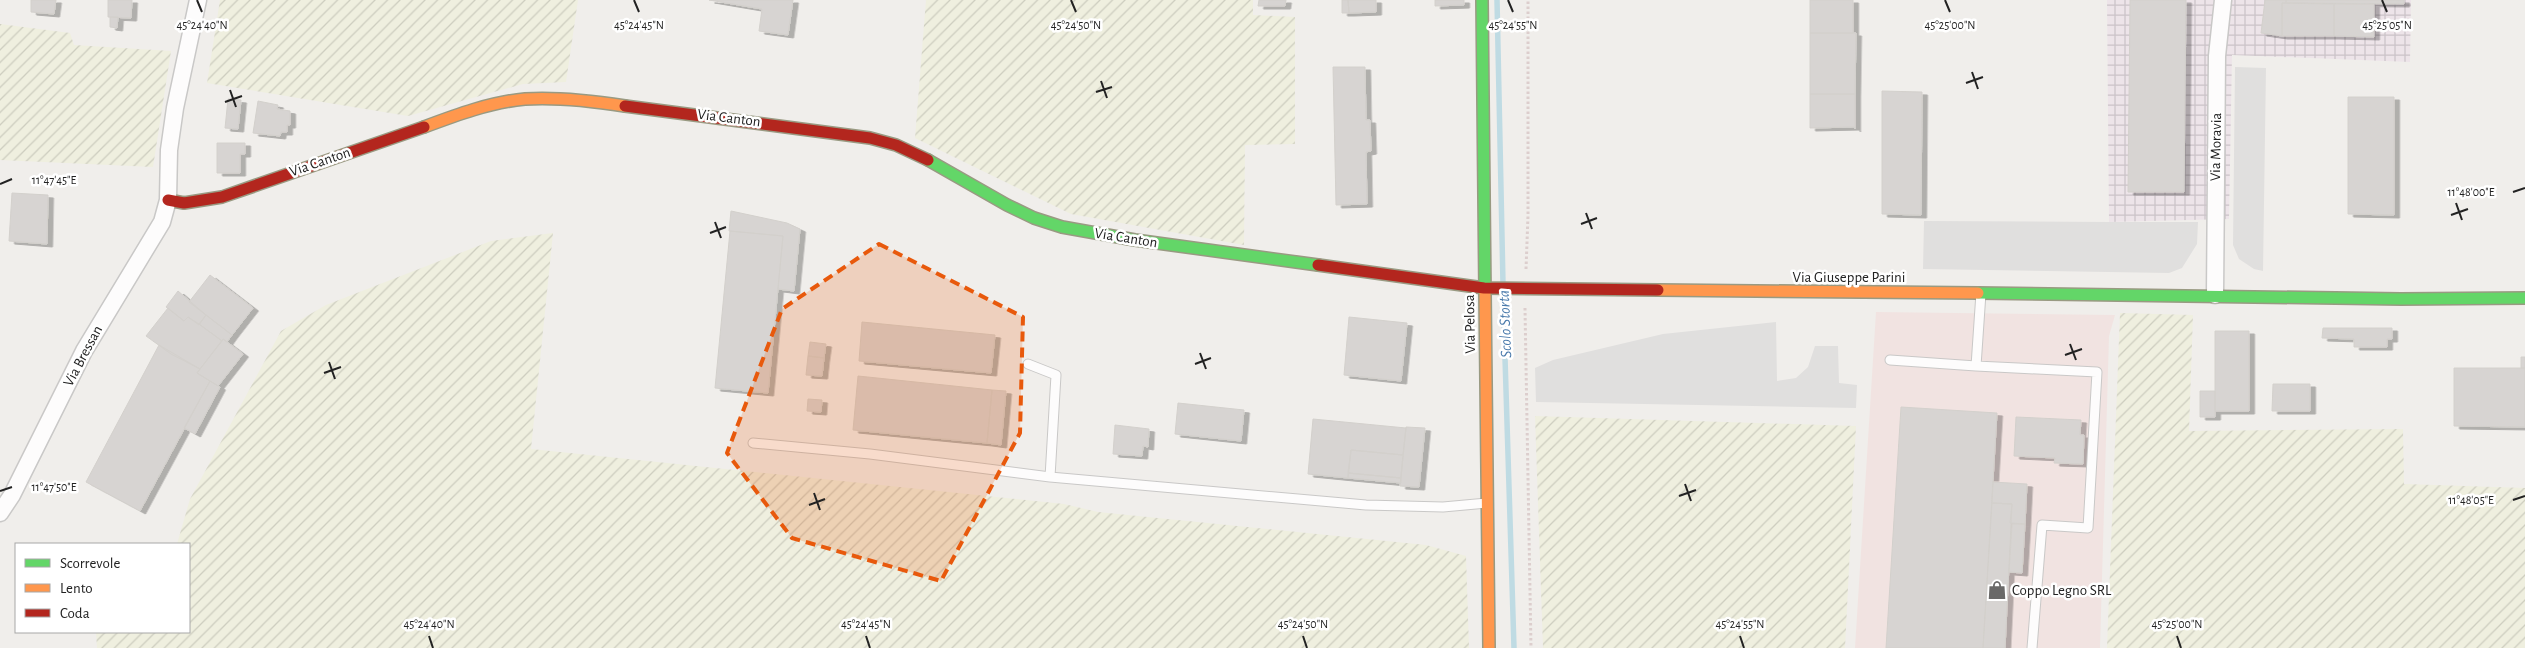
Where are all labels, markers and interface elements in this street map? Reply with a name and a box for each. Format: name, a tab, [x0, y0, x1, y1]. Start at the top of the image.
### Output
text: 45°24'40"N	[176, 19, 228, 31]
text: 45°24'45"N	[614, 19, 664, 31]
text: 45°24'50"N	[1051, 19, 1101, 31]
text: 45°24'55"N	[1488, 19, 1538, 31]
text: 45°25'00"N	[1924, 19, 1976, 31]
text: 45°25'05"N	[2362, 19, 2412, 31]
street label: Via Canton	[697, 107, 761, 129]
street label: Via Moravia	[2208, 113, 2224, 181]
street label: Via Canton	[288, 145, 352, 179]
text: 11°47'45"E	[32, 174, 76, 186]
text: 11°48'00"E	[2447, 186, 2495, 198]
street label: Via Canton	[1094, 226, 1158, 250]
street label: Via Giuseppe Parini	[1793, 270, 1905, 285]
water label: Scolo Storta	[1496, 290, 1514, 358]
street label: Via Pelosa	[1462, 294, 1478, 354]
street label: Via Bressan	[61, 323, 105, 389]
text: 11°47'50"E	[31, 481, 77, 493]
text: 11°48'05"E	[2448, 494, 2494, 506]
legend	[15, 543, 190, 633]
text: Scorrevole	[60, 556, 121, 571]
shop icon: Coppo Legno SRL	[1986, 579, 2008, 601]
text: Lento	[60, 581, 93, 596]
place label: Coppo Legno SRL	[2012, 583, 2112, 598]
text: Coda	[60, 606, 90, 621]
text: 45°24'40"N	[403, 618, 455, 630]
text: 45°24'45"N	[841, 618, 891, 630]
text: 45°24'50"N	[1278, 618, 1328, 630]
text: 45°24'55"N	[1715, 618, 1765, 630]
text: 45°25'00"N	[2151, 618, 2203, 630]

